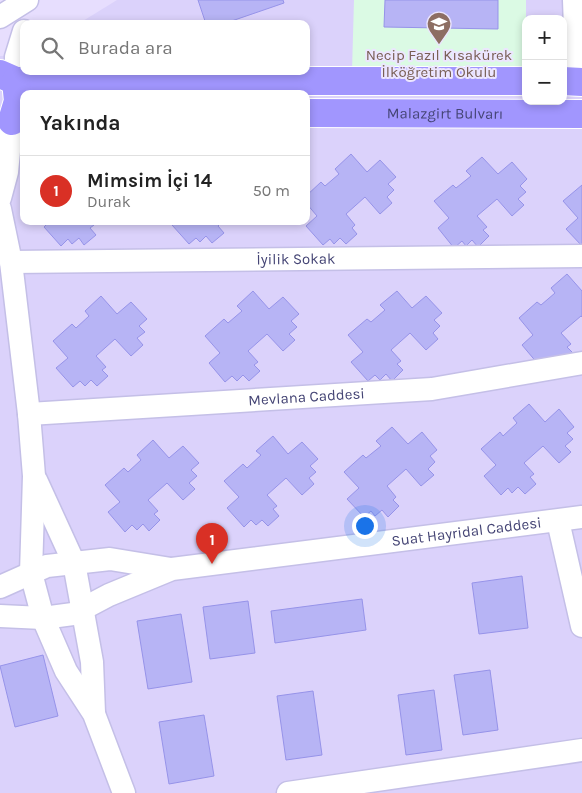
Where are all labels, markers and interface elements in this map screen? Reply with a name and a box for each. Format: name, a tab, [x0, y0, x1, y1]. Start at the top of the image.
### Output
school or university icon: Necip Fazıl Kısakürek İlköğretim Okulu	[426, 11, 452, 45]
map controls	[522, 15, 567, 105]
button: +	[522, 15, 567, 60]
search box	[20, 20, 310, 75]
icon: search	[38, 34, 66, 62]
text: Burada ara	[78, 37, 173, 59]
place label: Necip Fazıl Kısakürek İlköğretim Okulu	[366, 46, 512, 81]
button: −	[522, 60, 567, 105]
street label: Malazgirt Bulvarı	[387, 104, 503, 123]
text: Yakında	[40, 111, 121, 135]
text: Mimsim İçi 14	[87, 170, 212, 192]
text: 1	[53, 181, 59, 200]
text: 50 m	[253, 181, 290, 200]
text: Durak	[87, 192, 131, 211]
street label: İyilik Sokak	[256, 250, 335, 268]
street label: Mevlana Caddesi	[248, 384, 365, 409]
your location	[352, 513, 378, 539]
street label: Suat Hayridal Caddesi	[390, 513, 543, 550]
pin: 1	[196, 523, 228, 564]

